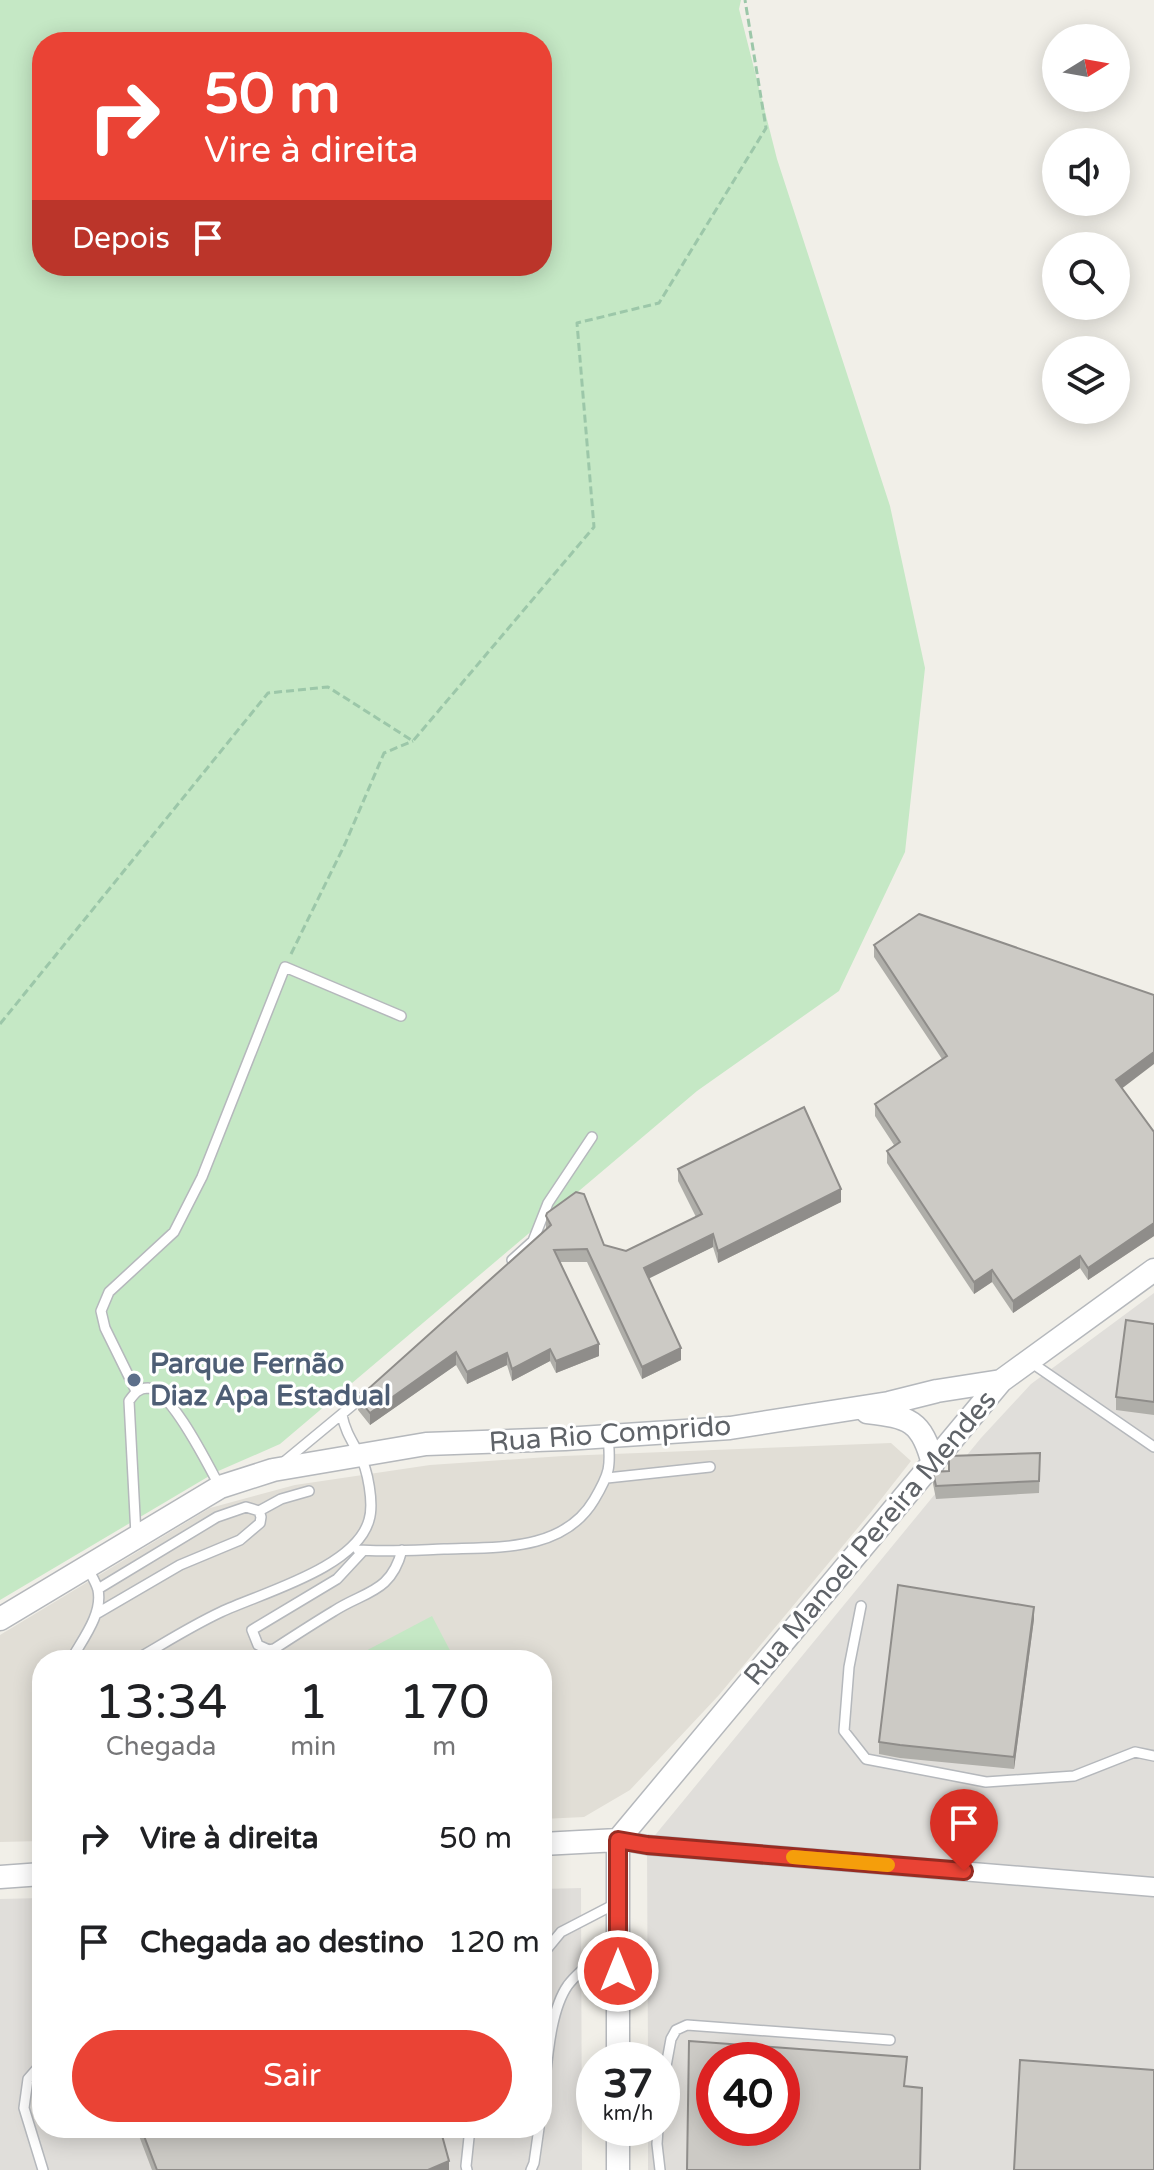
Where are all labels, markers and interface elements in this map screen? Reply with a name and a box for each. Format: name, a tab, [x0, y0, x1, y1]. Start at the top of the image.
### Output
north arrow	[1042, 24, 1130, 112]
map controls	[1042, 24, 1130, 424]
text: 50 m	[204, 61, 340, 128]
icon: right	[72, 64, 176, 168]
button: sound	[1042, 128, 1130, 216]
text: Vire à direita	[204, 129, 418, 172]
icon: arrive	[186, 216, 230, 260]
text: Depois	[72, 220, 170, 257]
button: search	[1042, 232, 1130, 320]
button: layers	[1042, 336, 1130, 424]
place label: Parque Fernão Diaz Apa Estadual	[150, 1347, 391, 1413]
marker: Parque Fernão Diaz Apa Estadual	[125, 1371, 143, 1389]
street label: Rua Manoel Pereira Mendes	[737, 1384, 1003, 1692]
street label: Rua Rio Comprido	[488, 1409, 732, 1459]
text: 13:34	[95, 1674, 228, 1732]
text: 1	[298, 1674, 328, 1732]
text: 170	[399, 1674, 489, 1732]
text: Chegada	[106, 1731, 216, 1762]
text: min	[290, 1731, 336, 1762]
text: m	[432, 1731, 456, 1762]
pin	[930, 1789, 998, 1871]
icon: arrive	[942, 1801, 986, 1845]
icon: right	[72, 1816, 116, 1860]
text: Vire à direita	[140, 1820, 319, 1857]
text: 50 m	[439, 1820, 512, 1857]
icon: arrive	[72, 1920, 116, 1964]
text: Chegada ao destino	[140, 1924, 424, 1961]
text: 120 m	[448, 1924, 540, 1961]
position arrow	[576, 1929, 660, 2013]
button: Sair	[72, 2030, 512, 2122]
speed limit sign: 40	[696, 2042, 800, 2146]
text: 37	[603, 2060, 653, 2108]
text: km/h	[603, 2102, 653, 2126]

